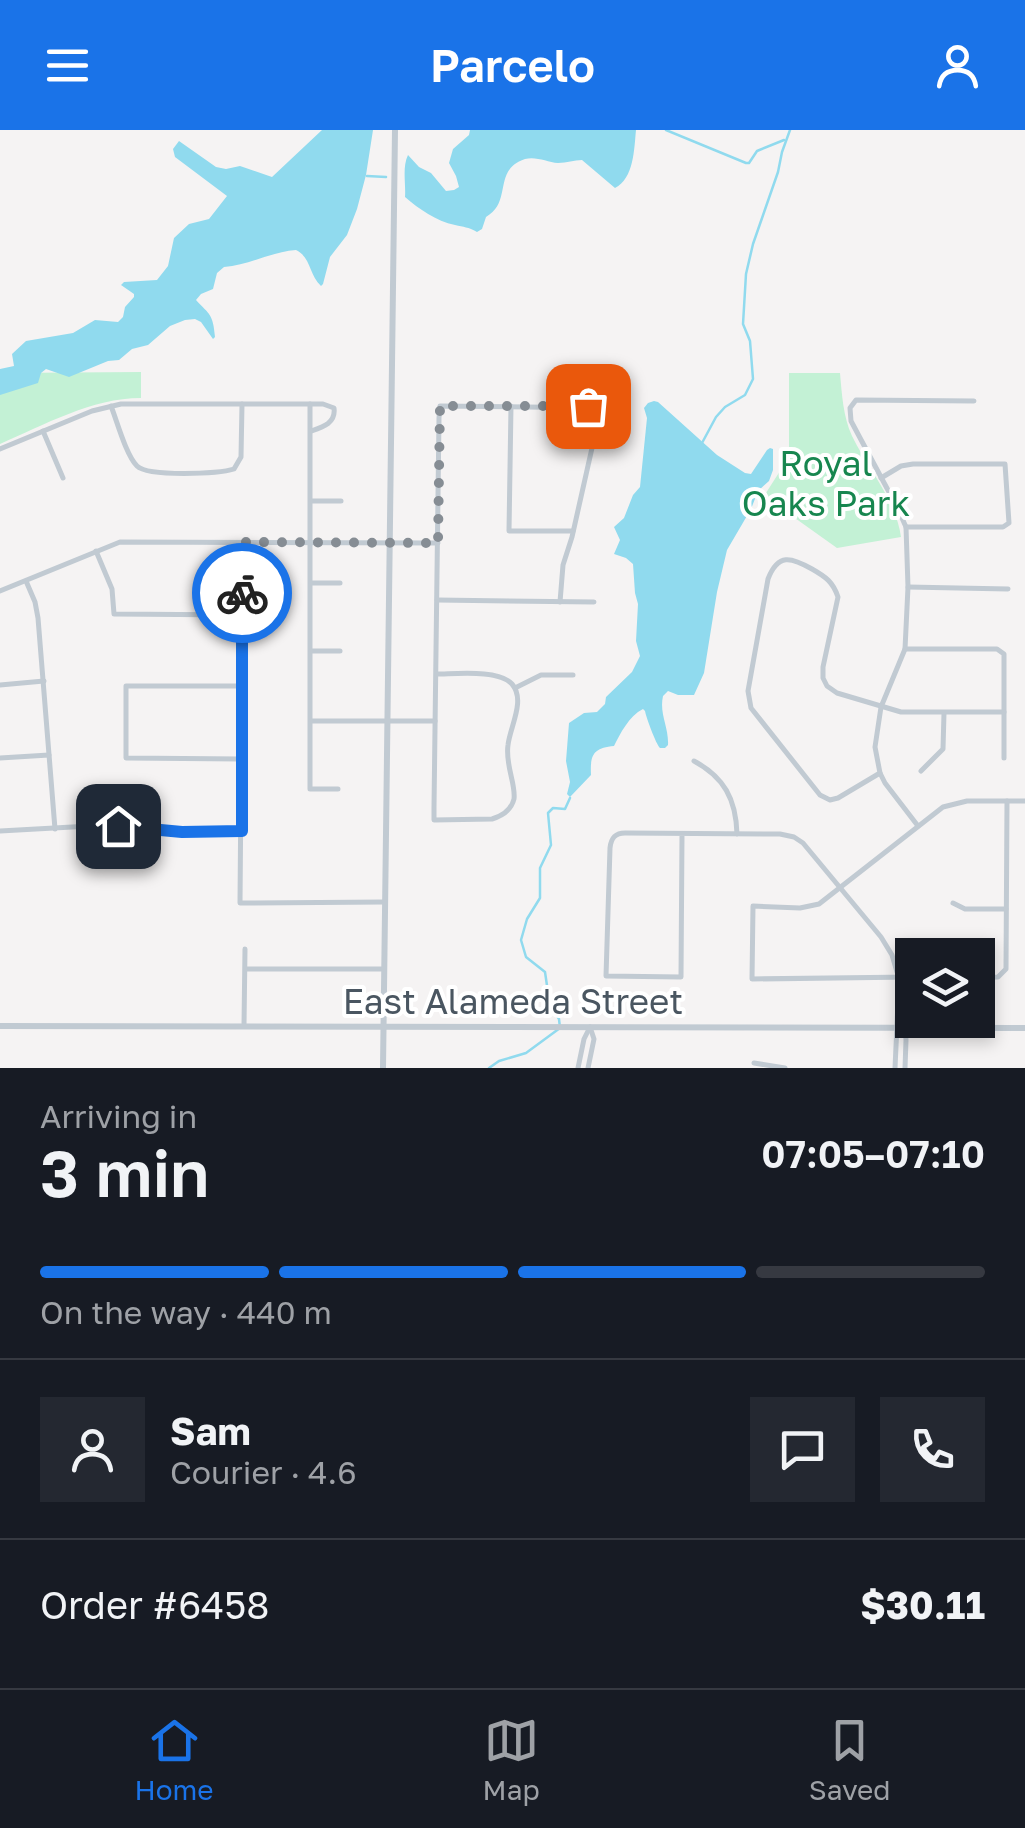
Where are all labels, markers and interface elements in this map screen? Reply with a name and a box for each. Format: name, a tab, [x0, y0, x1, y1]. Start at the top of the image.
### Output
icon: menu	[40, 38, 95, 93]
text: Parcelo	[430, 38, 595, 92]
icon: person	[930, 38, 985, 93]
pin	[546, 364, 631, 449]
icon: bag	[561, 379, 616, 434]
park label: Royal Oaks Park	[742, 442, 910, 524]
courier	[192, 543, 292, 643]
icon: bike	[215, 566, 270, 621]
pin	[76, 784, 161, 869]
icon: home	[91, 799, 146, 854]
map controls	[895, 938, 995, 1038]
button: layers	[895, 938, 995, 1038]
street label: East Alameda Street	[343, 980, 683, 1022]
text: Arriving in	[40, 1097, 197, 1135]
text: 07:05–07:10	[761, 1131, 985, 1176]
text: 3 min	[40, 1133, 209, 1211]
text: On the way · 440 m	[40, 1293, 332, 1331]
button: person	[40, 1397, 145, 1502]
button: chat	[750, 1397, 855, 1502]
button: phone	[880, 1397, 985, 1502]
text: Sam	[170, 1408, 251, 1453]
text: Courier · 4.6	[170, 1453, 357, 1491]
text: Order #6458	[40, 1582, 270, 1627]
text: $30.11	[860, 1582, 985, 1627]
tab: Home	[135, 1713, 214, 1806]
tab: Map	[483, 1713, 540, 1806]
tab: Saved	[809, 1713, 891, 1806]

